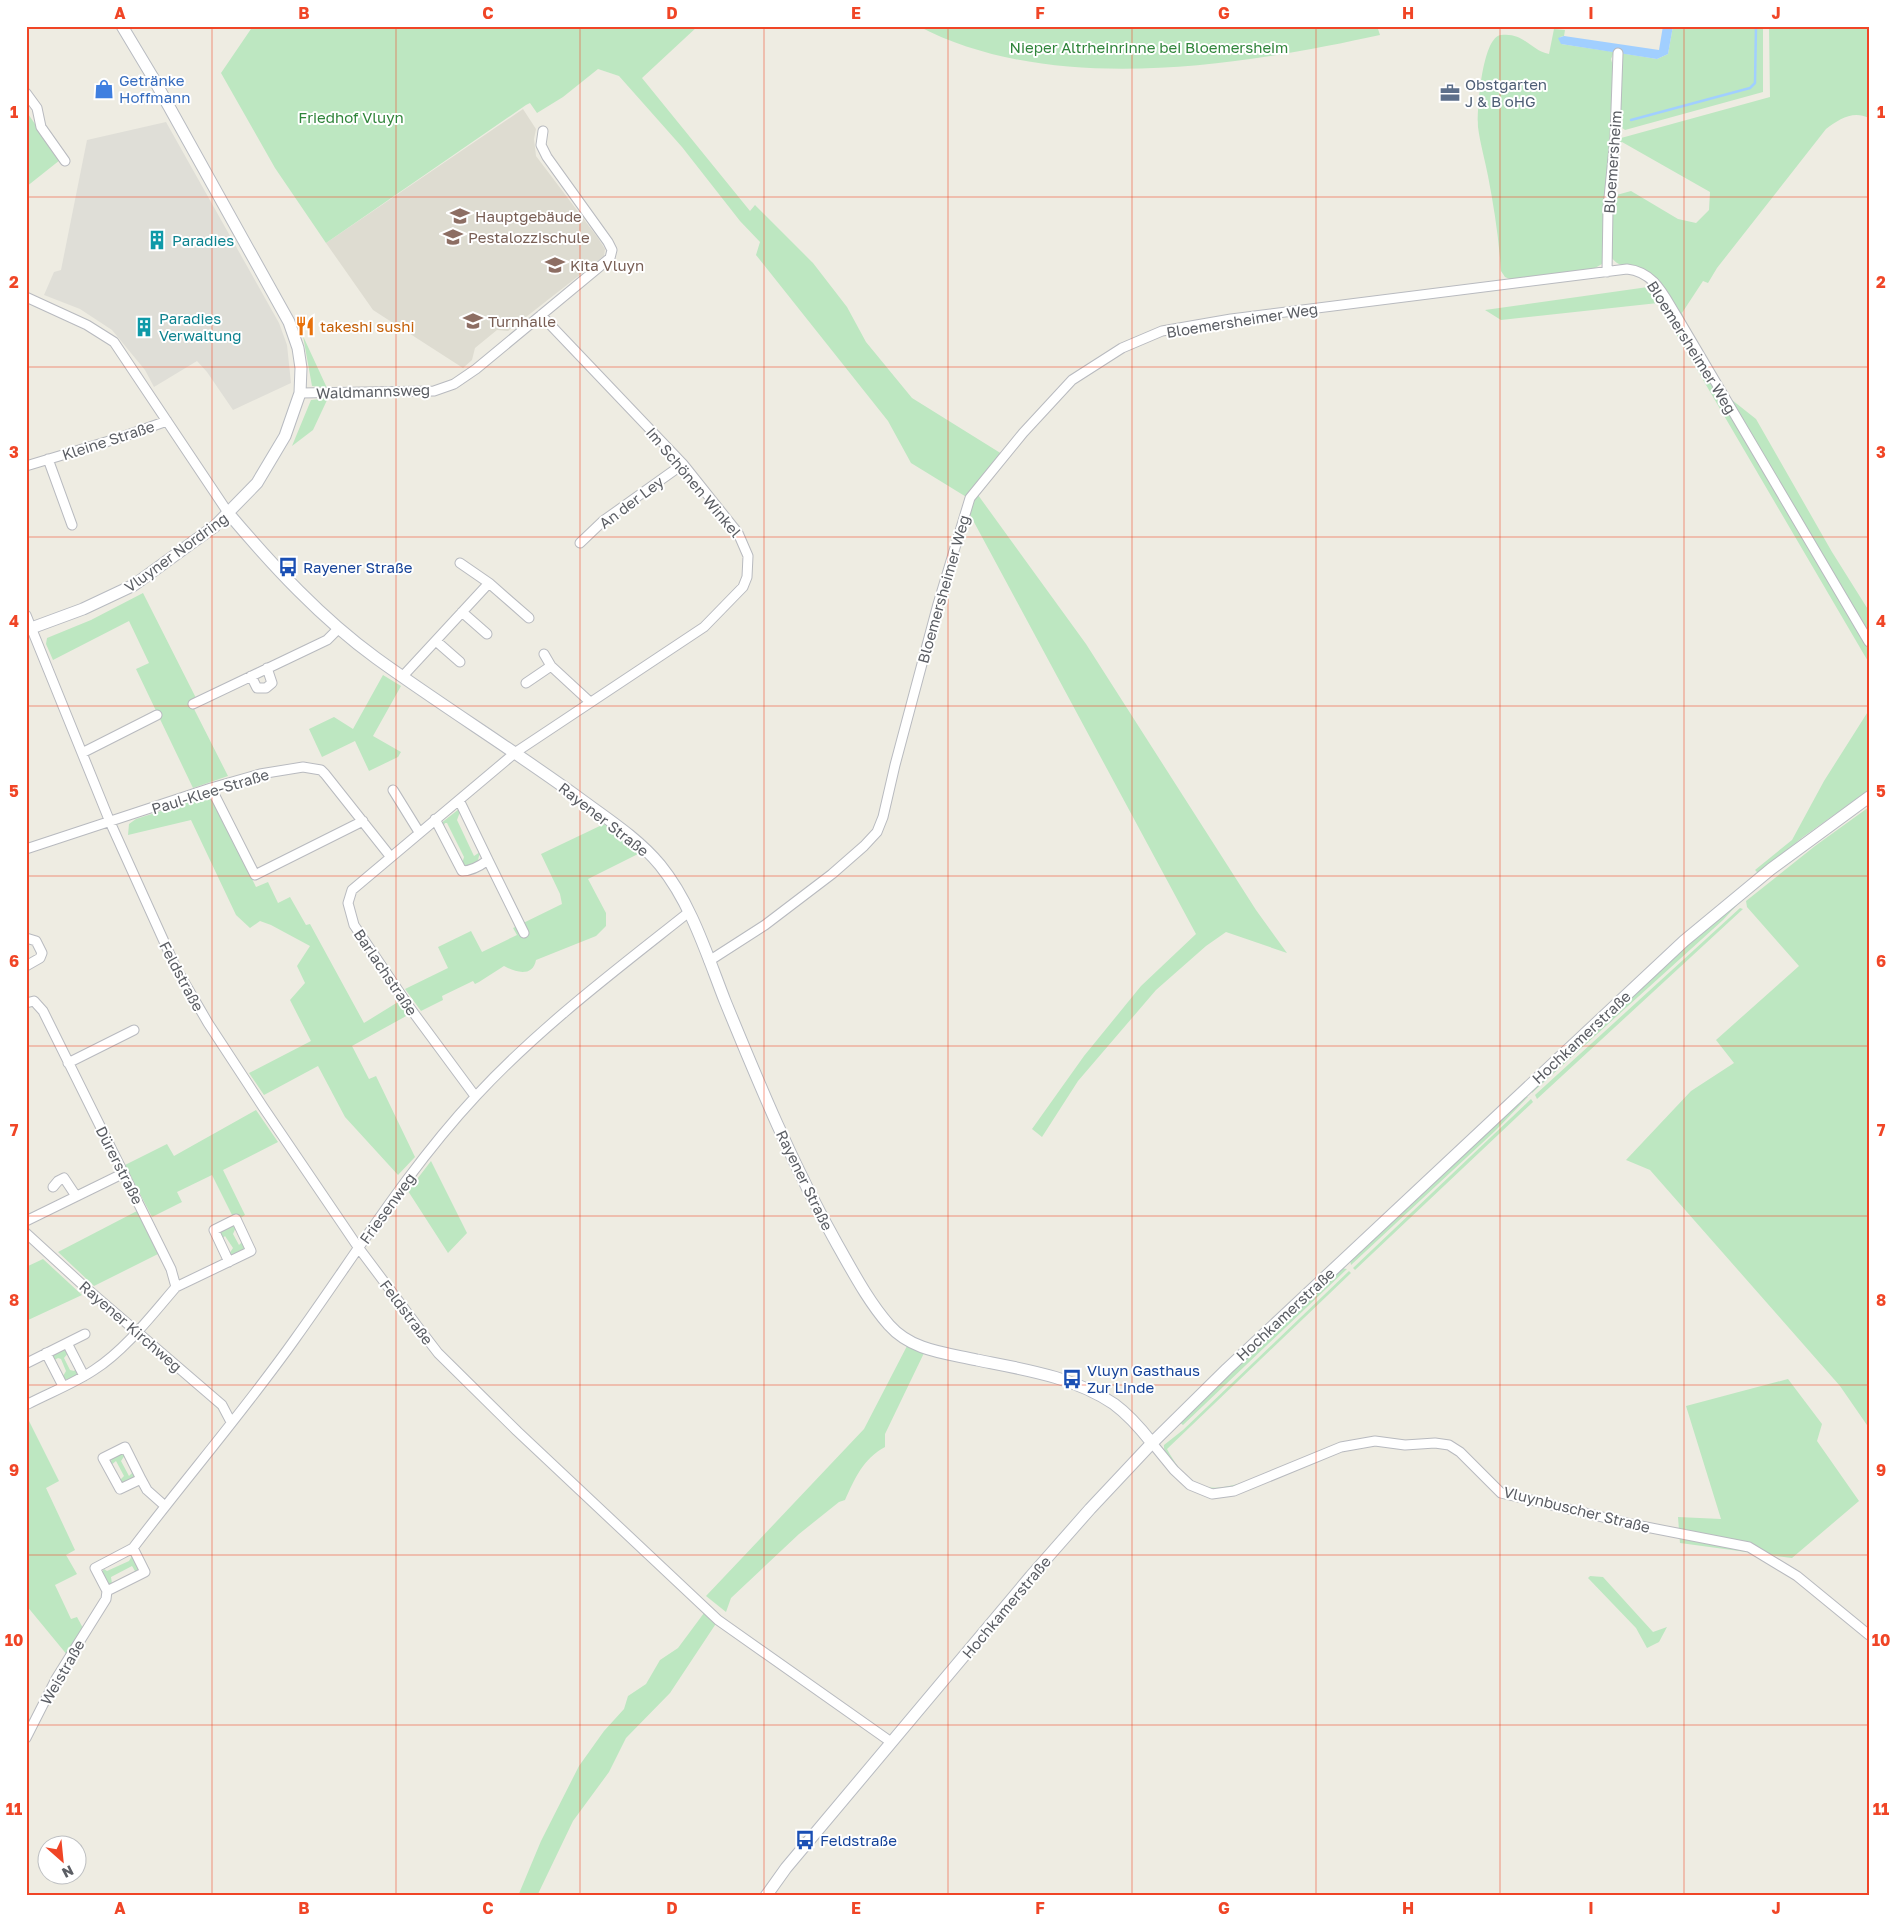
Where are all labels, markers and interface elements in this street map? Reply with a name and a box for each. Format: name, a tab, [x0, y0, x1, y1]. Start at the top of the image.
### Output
text: A	[114, 3, 126, 23]
text: B	[298, 3, 310, 23]
text: C	[482, 3, 494, 23]
text: D	[666, 3, 678, 23]
text: E	[851, 3, 861, 23]
text: F	[1035, 3, 1045, 23]
text: G	[1218, 3, 1230, 23]
text: H	[1402, 3, 1414, 23]
text: I	[1588, 3, 1594, 23]
text: J	[1771, 3, 1781, 23]
park label: Nieper Altrheinrinne bei Bloemersheim	[1010, 38, 1288, 56]
place label: Getränke Hoffmann	[119, 71, 191, 106]
place label: Obstgarten J & B oHG	[1465, 75, 1547, 110]
shop icon: Getränke Hoffmann	[93, 78, 115, 100]
office icon: Obstgarten J & B oHG	[1439, 82, 1461, 104]
text: 1	[10, 102, 18, 122]
text: 1	[1877, 102, 1885, 122]
park label: Friedhof Vluyn	[298, 108, 404, 126]
street label: Bloemersheim	[1599, 110, 1625, 214]
school or university icon: Hauptgebäude	[449, 205, 471, 227]
place label: Hauptgebäude	[475, 207, 582, 225]
school or university icon: Pestalozzischule	[442, 226, 464, 248]
place label: Pestalozzischule	[468, 228, 590, 246]
building icon: Paradies	[146, 229, 168, 251]
place label: Paradies	[172, 231, 234, 249]
school or university icon: Kita Vluyn	[544, 254, 566, 276]
place label: Kita Vluyn	[570, 256, 644, 274]
text: 2	[9, 272, 19, 292]
text: 2	[1876, 272, 1886, 292]
street label: Bloemersheimer Weg	[1644, 277, 1740, 417]
street label: Bloemersheimer Weg	[1165, 299, 1319, 341]
place label: Paradies Verwaltung	[159, 309, 241, 344]
school or university icon: Turnhalle	[462, 310, 484, 332]
place label: Turnhalle	[488, 312, 556, 330]
restaurant icon: takeshi sushi	[294, 315, 316, 337]
building icon: Paradies Verwaltung	[133, 316, 155, 338]
place label: takeshi sushi	[320, 317, 415, 335]
street label: Waldmannsweg	[316, 380, 430, 402]
street label: Kleine Straße	[60, 416, 157, 463]
street label: Im Schönen Winkel	[643, 423, 745, 541]
text: 3	[9, 442, 19, 462]
text: 3	[1876, 442, 1886, 462]
street label: An der Ley	[595, 472, 667, 532]
street label: Vluyner Nordring	[121, 508, 231, 596]
street label: Bloemersheimer Weg	[913, 513, 973, 665]
bus stop icon: Rayener Straße	[277, 556, 299, 578]
place label: Rayener Straße	[303, 558, 413, 576]
text: 4	[9, 611, 19, 631]
text: 4	[1876, 611, 1886, 631]
street label: Paul-Klee-Straße	[149, 764, 271, 817]
street label: Rayener Straße	[555, 778, 653, 860]
text: 5	[9, 781, 19, 801]
text: 5	[1876, 781, 1886, 801]
street label: Barlachstraße	[350, 925, 422, 1019]
street label: Feldstraße	[156, 938, 208, 1014]
text: 6	[9, 951, 19, 971]
text: 6	[1876, 951, 1886, 971]
street label: Hochkamerstraße	[1528, 987, 1634, 1087]
text: 7	[10, 1120, 19, 1140]
text: 7	[1877, 1120, 1886, 1140]
street label: Dürerstraße	[93, 1123, 148, 1207]
street label: Rayener Straße	[773, 1127, 837, 1233]
street label: Friesenweg	[355, 1169, 419, 1247]
street label: Hochkamerstraße	[1232, 1264, 1338, 1364]
street label: Feldstraße	[377, 1276, 437, 1348]
street label: Rayener Kirchweg	[76, 1277, 186, 1375]
text: 8	[9, 1290, 19, 1310]
text: 8	[1876, 1290, 1886, 1310]
place label: Vluyn Gasthaus Zur Linde	[1087, 1361, 1200, 1396]
bus stop icon: Vluyn Gasthaus Zur Linde	[1061, 1368, 1083, 1390]
text: 9	[9, 1460, 19, 1480]
text: 9	[1876, 1460, 1886, 1480]
street label: Vluynbuscher Straße	[1502, 1482, 1652, 1536]
street label: Hochkamerstraße	[958, 1552, 1054, 1662]
text: 10	[5, 1630, 23, 1650]
text: 10	[1872, 1630, 1890, 1650]
street label: Weistraße	[36, 1636, 88, 1708]
text: 11	[6, 1799, 22, 1819]
text: 11	[1873, 1799, 1889, 1819]
bus stop icon: Feldstraße	[794, 1829, 816, 1851]
place label: Feldstraße	[820, 1831, 897, 1849]
north arrow	[38, 1834, 88, 1884]
text: N	[60, 1862, 77, 1882]
text: A	[114, 1898, 126, 1918]
text: B	[298, 1898, 310, 1918]
text: C	[482, 1898, 494, 1918]
text: D	[666, 1898, 678, 1918]
text: E	[851, 1898, 861, 1918]
text: F	[1035, 1898, 1045, 1918]
text: G	[1218, 1898, 1230, 1918]
text: H	[1402, 1898, 1414, 1918]
text: I	[1588, 1898, 1594, 1918]
text: J	[1771, 1898, 1781, 1918]

